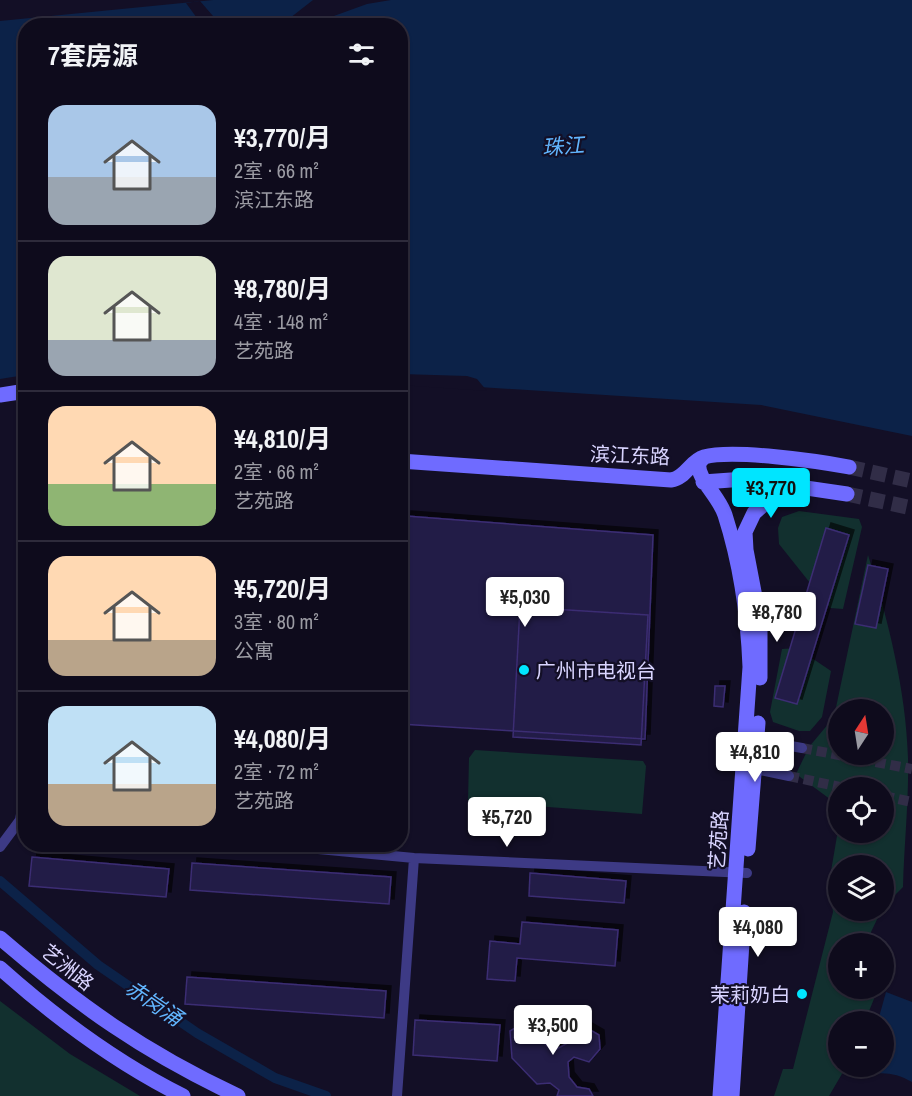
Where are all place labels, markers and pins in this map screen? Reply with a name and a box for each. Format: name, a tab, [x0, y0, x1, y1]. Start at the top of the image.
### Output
pin: ¥3,770	[722, 468, 820, 519]
pin: ¥5,030	[476, 577, 574, 628]
pin: ¥8,780	[728, 592, 826, 643]
place label: 广州市电视台	[536, 657, 656, 684]
marker: 广州市电视台	[517, 663, 531, 677]
pin: ¥4,810	[706, 732, 804, 783]
pin: ¥5,720	[458, 797, 556, 848]
pin: ¥4,080	[709, 907, 807, 958]
place label: 茉莉奶白	[710, 981, 790, 1008]
marker: 茉莉奶白	[795, 987, 809, 1001]
pin: ¥3,500	[504, 1005, 602, 1056]

